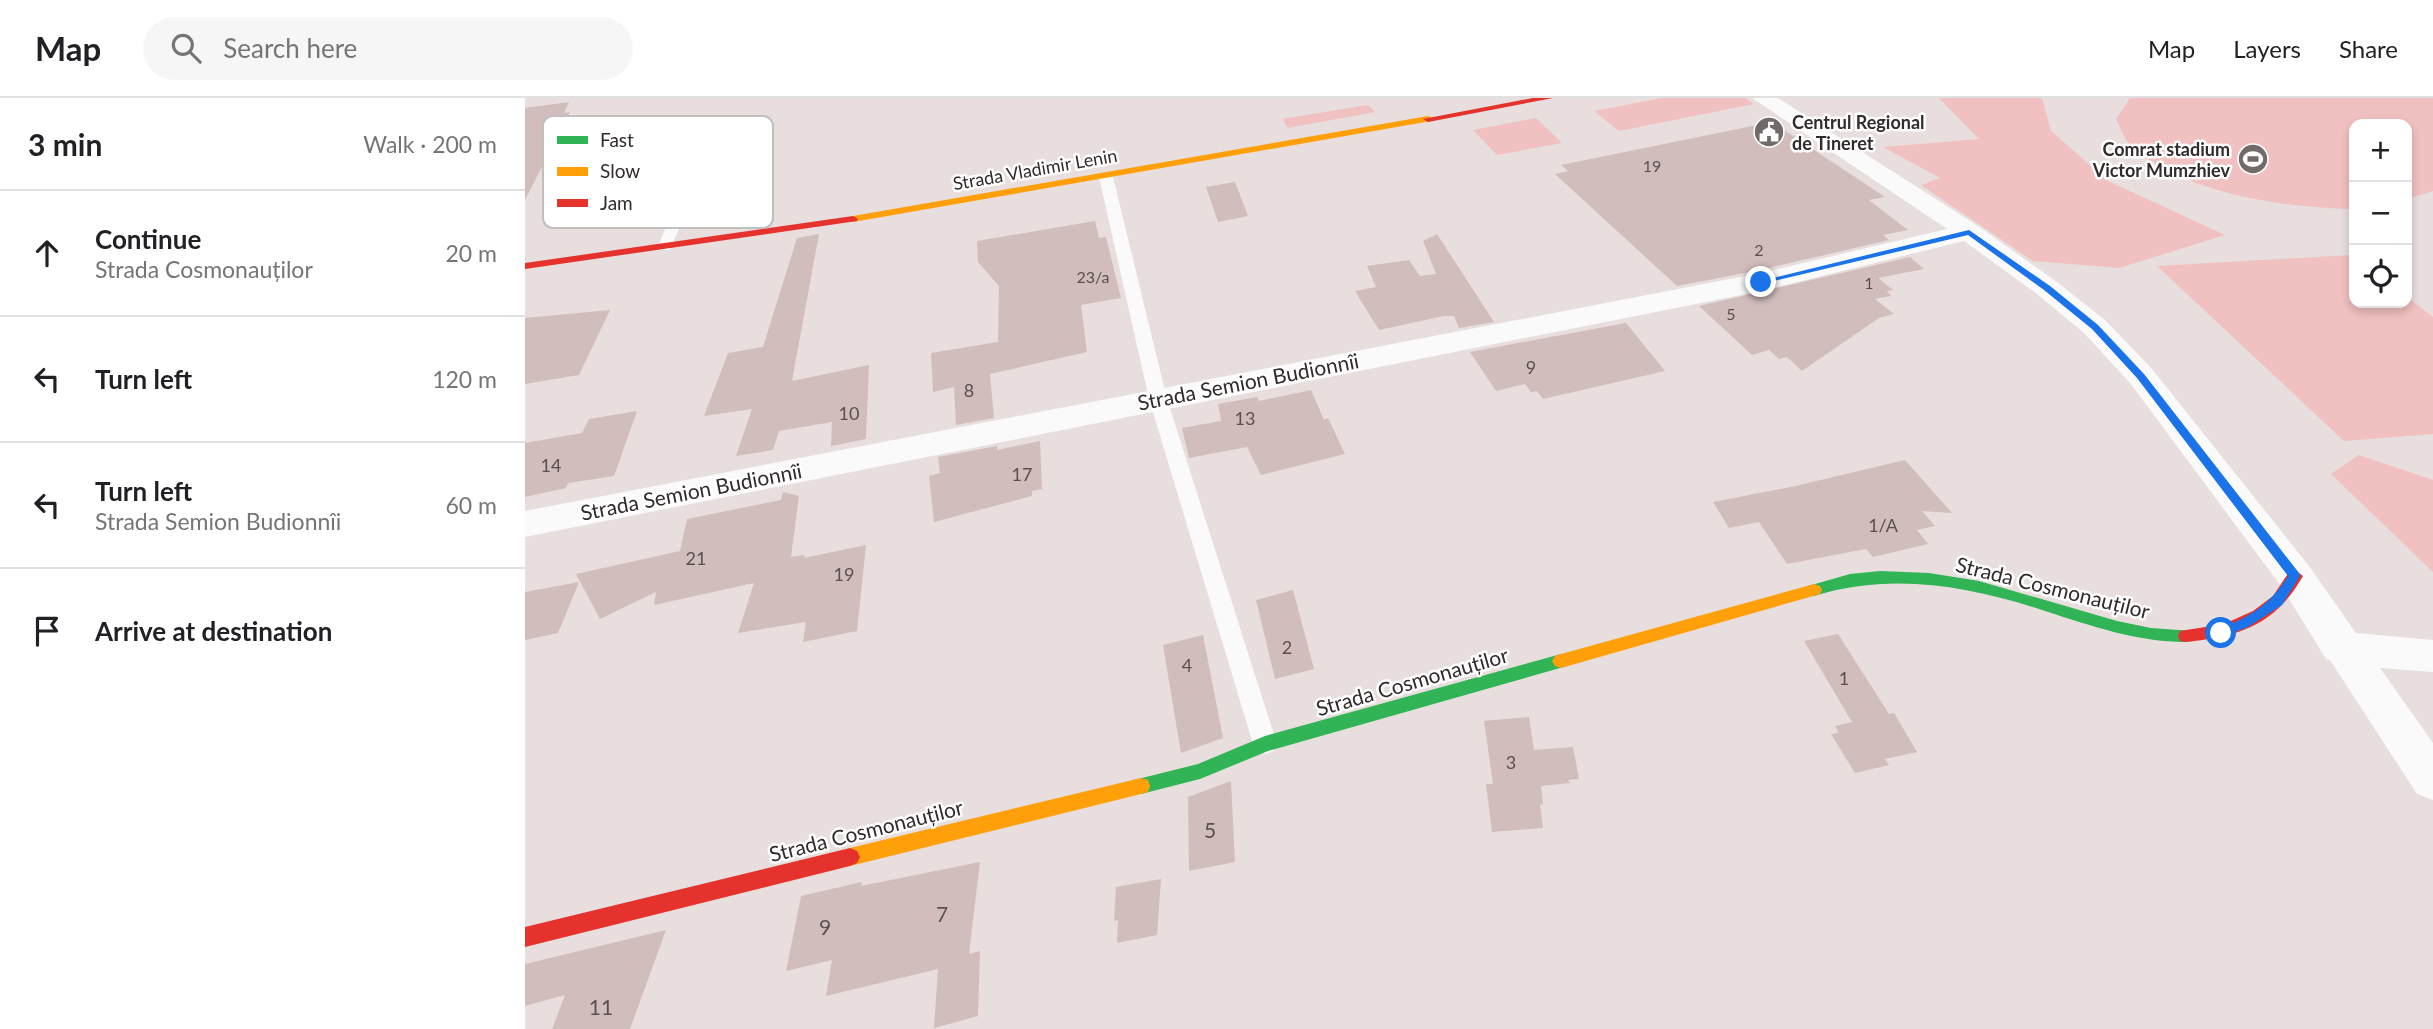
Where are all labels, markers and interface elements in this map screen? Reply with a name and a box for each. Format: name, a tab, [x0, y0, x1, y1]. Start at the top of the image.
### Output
search box	[143, 17, 633, 80]
text: Map	[35, 28, 101, 68]
icon: search	[167, 29, 205, 67]
text: Search here	[223, 32, 357, 64]
text: Map	[2148, 34, 2195, 63]
text: Layers	[2233, 34, 2301, 63]
text: Share	[2339, 34, 2398, 63]
place label: Centrul Regional de Tineret	[1792, 111, 1925, 154]
public building icon: Centrul Regional de Tineret	[1752, 115, 1786, 149]
legend	[543, 116, 773, 228]
map controls	[2349, 119, 2412, 308]
button: +	[2349, 119, 2412, 182]
text: 3 min	[28, 126, 102, 162]
text: Fast	[600, 128, 634, 151]
text: Walk · 200 m	[363, 130, 497, 158]
place label: Comrat stadium Victor Mumzhiev	[2092, 138, 2230, 181]
sports icon: Comrat stadium Victor Mumzhiev	[2236, 142, 2270, 176]
street label: Strada Vladimir Lenin	[951, 144, 1119, 194]
house number: 19	[1643, 156, 1661, 175]
text: Slow	[600, 159, 640, 182]
button: −	[2349, 182, 2412, 245]
text: Jam	[600, 191, 633, 214]
text: Continue	[95, 223, 201, 255]
icon: ahead	[28, 234, 66, 272]
text: 20 m	[446, 239, 497, 267]
house number: 2	[1754, 240, 1764, 259]
button: locate	[2349, 245, 2412, 308]
text: Strada Cosmonauților	[95, 255, 313, 283]
route end	[1745, 266, 1776, 297]
house number: 23/a	[1076, 267, 1110, 286]
house number: 1	[1864, 273, 1874, 292]
house number: 5	[1726, 304, 1736, 323]
street label: Strada Semion Budionnîi	[1135, 347, 1361, 415]
house number: 9	[1526, 356, 1536, 378]
icon: left	[28, 360, 66, 398]
text: Turn left	[95, 363, 192, 395]
text: 120 m	[432, 365, 497, 393]
house number: 8	[964, 379, 974, 401]
house number: 10	[839, 402, 859, 424]
house number: 13	[1235, 407, 1255, 429]
house number: 14	[541, 454, 561, 476]
street label: Strada Semion Budionnîi	[578, 457, 804, 525]
house number: 17	[1012, 463, 1032, 485]
text: Turn left	[95, 475, 192, 507]
icon: left	[28, 486, 66, 524]
text: 60 m	[446, 491, 497, 519]
text: Strada Semion Budionnîi	[95, 507, 341, 535]
house number: 1/A	[1868, 514, 1899, 536]
house number: 21	[686, 547, 706, 569]
street label: Strada Cosmonauților	[1953, 551, 2153, 623]
house number: 19	[834, 563, 854, 585]
icon: arrive	[28, 612, 66, 650]
text: Arrive at destination	[95, 615, 332, 647]
route start	[2205, 617, 2236, 648]
house number: 2	[1282, 636, 1292, 658]
street label: Strada Cosmonauților	[1313, 641, 1511, 720]
house number: 4	[1182, 654, 1192, 676]
house number: 1	[1839, 667, 1849, 689]
house number: 3	[1506, 751, 1516, 773]
street label: Strada Cosmonauților	[766, 794, 966, 866]
house number: 5	[1204, 817, 1216, 842]
house number: 7	[936, 901, 948, 926]
house number: 9	[819, 914, 831, 939]
house number: 11	[589, 994, 613, 1019]

